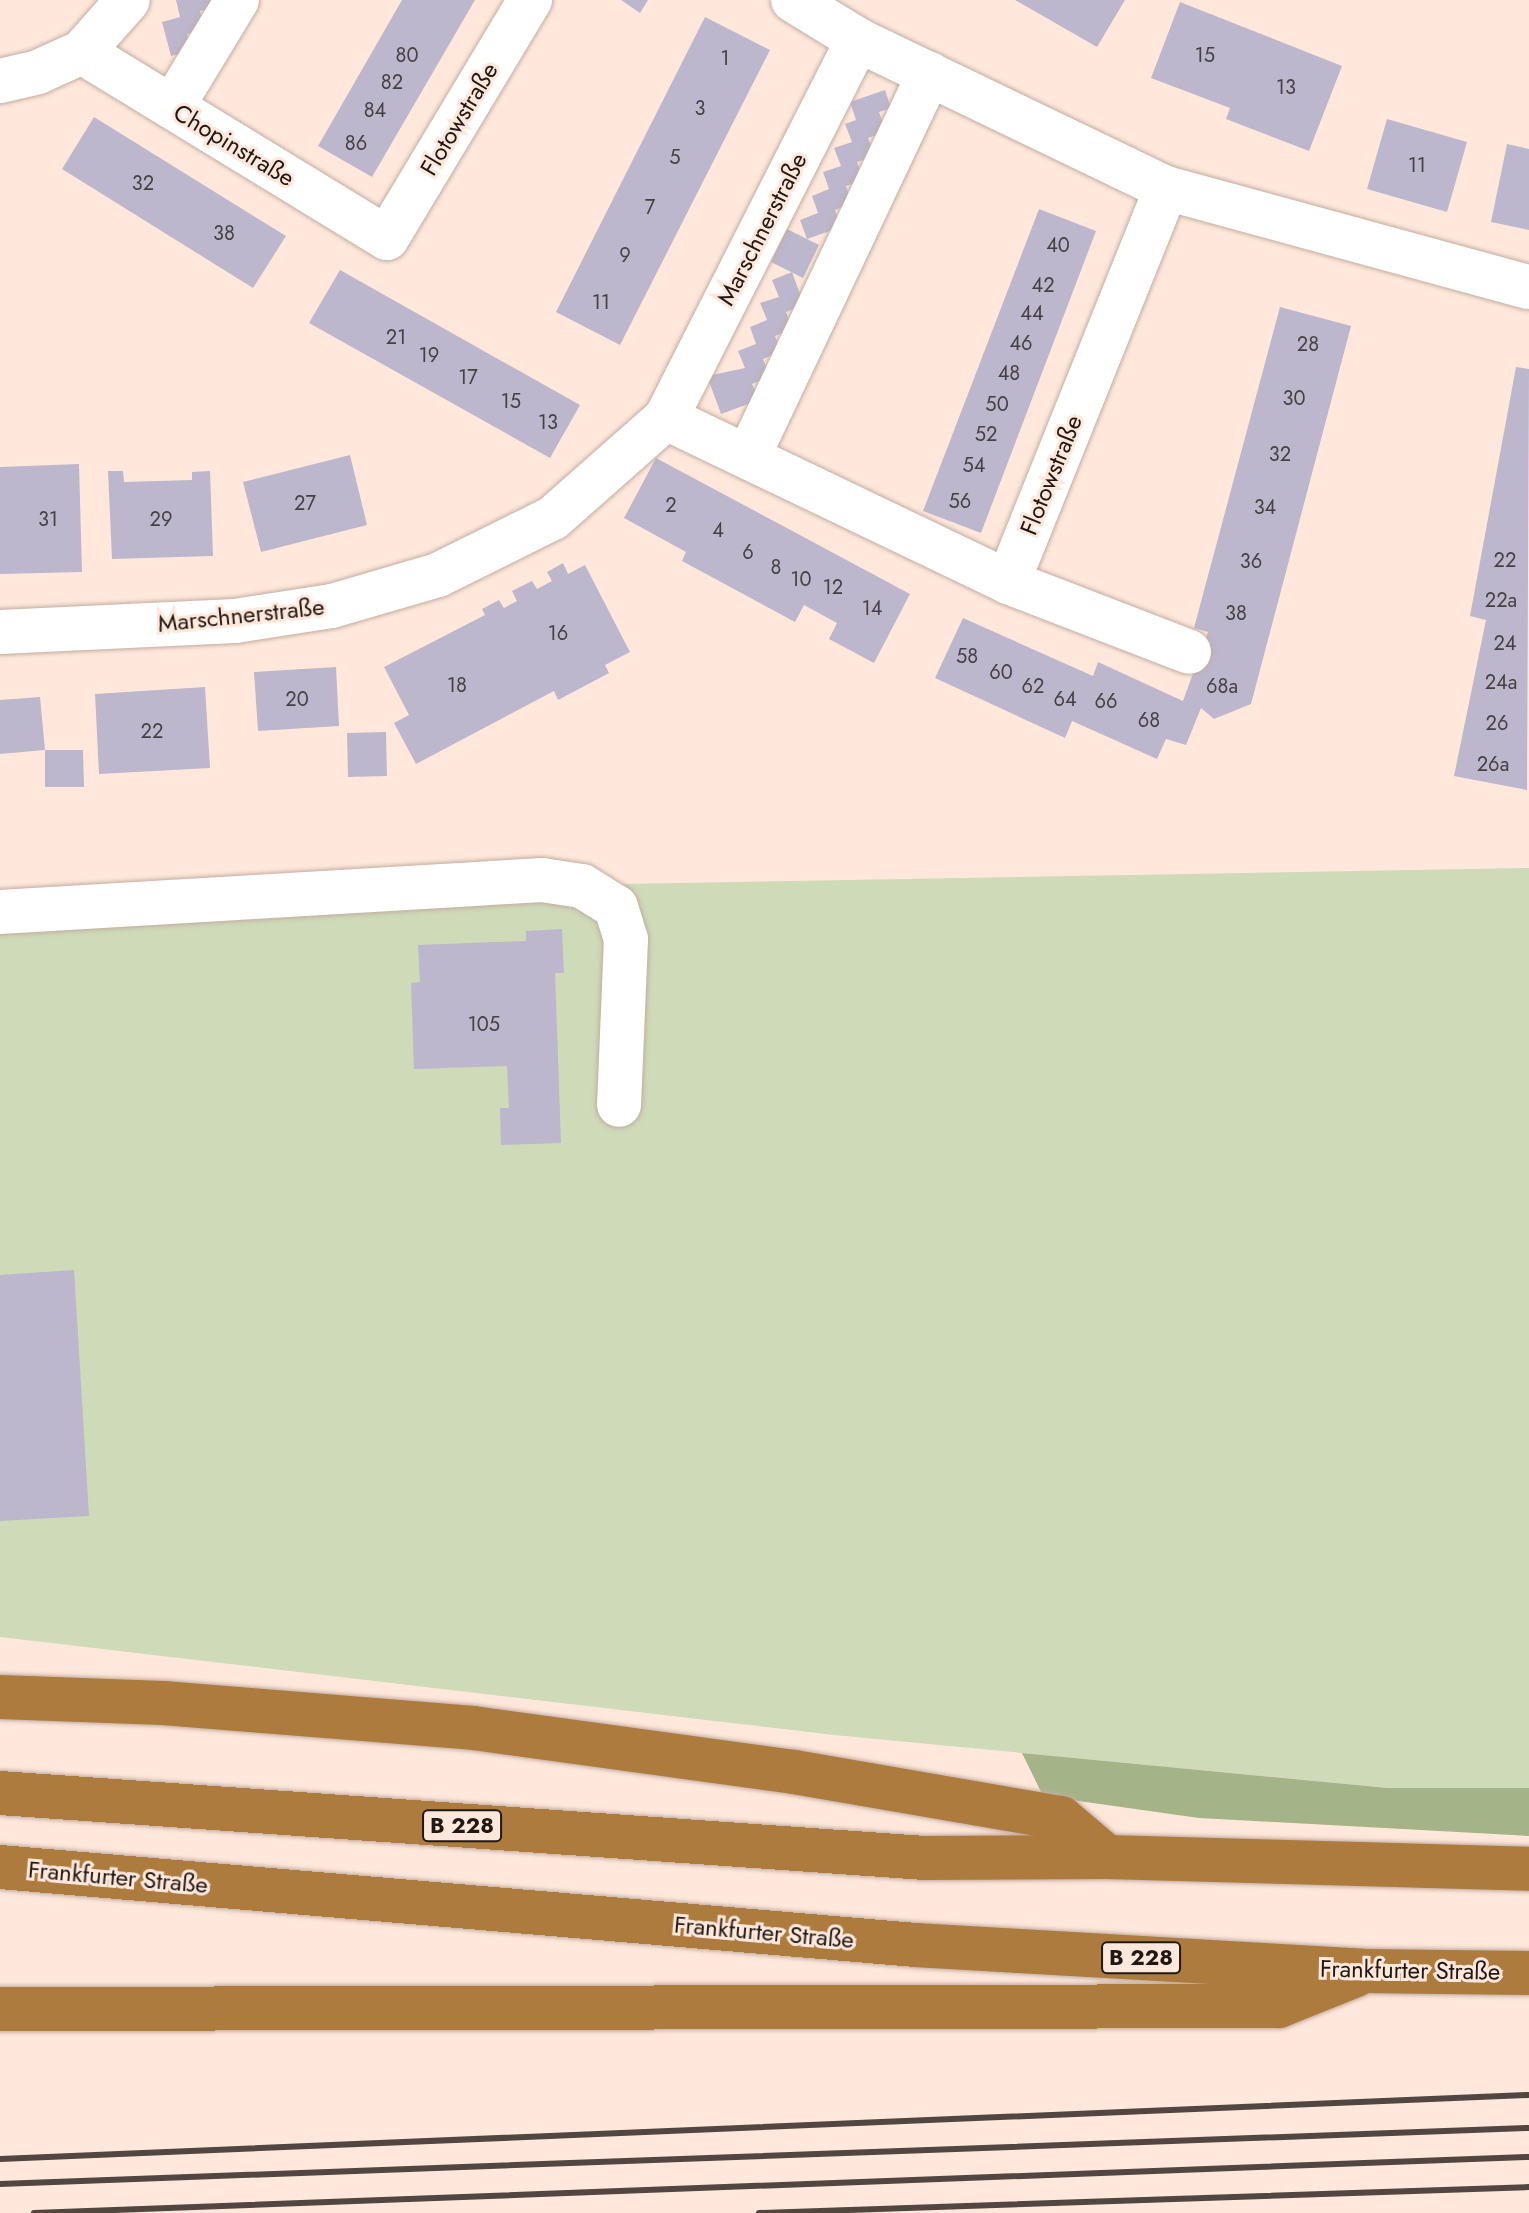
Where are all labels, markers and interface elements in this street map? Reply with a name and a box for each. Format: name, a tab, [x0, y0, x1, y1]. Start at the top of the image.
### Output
house number: 80	[396, 43, 418, 67]
house number: 15	[1195, 43, 1215, 67]
house number: 1	[721, 46, 729, 70]
street label: Flotowstraße	[414, 57, 504, 181]
house number: 82	[381, 70, 403, 94]
house number: 13	[1276, 75, 1296, 99]
house number: 3	[695, 96, 705, 120]
street label: Chopinstraße	[168, 98, 300, 192]
house number: 84	[364, 98, 386, 122]
house number: 86	[345, 131, 367, 155]
house number: 5	[669, 145, 681, 169]
street label: Marschnerstraße	[711, 148, 813, 310]
house number: 11	[1408, 153, 1426, 177]
house number: 32	[132, 171, 154, 195]
house number: 7	[645, 195, 655, 219]
house number: 38	[213, 221, 235, 245]
house number: 40	[1046, 233, 1070, 257]
house number: 9	[619, 243, 631, 267]
house number: 42	[1031, 273, 1055, 297]
house number: 11	[592, 290, 610, 314]
house number: 44	[1020, 301, 1044, 325]
house number: 21	[386, 325, 406, 349]
house number: 46	[1009, 331, 1033, 355]
house number: 28	[1297, 332, 1319, 356]
house number: 19	[419, 343, 439, 367]
house number: 48	[998, 361, 1020, 385]
house number: 17	[458, 365, 478, 389]
house number: 30	[1283, 386, 1305, 410]
house number: 15	[501, 389, 521, 413]
house number: 50	[985, 392, 1009, 416]
house number: 13	[538, 410, 558, 434]
street label: Flotowstraße	[1014, 411, 1088, 539]
house number: 52	[975, 422, 997, 446]
house number: 32	[1269, 442, 1291, 466]
house number: 54	[963, 453, 985, 477]
house number: 56	[949, 489, 971, 513]
house number: 27	[294, 491, 316, 515]
house number: 2	[665, 493, 677, 517]
house number: 34	[1254, 495, 1276, 519]
house number: 31	[38, 507, 58, 531]
house number: 29	[150, 507, 172, 531]
house number: 4	[712, 518, 724, 542]
house number: 6	[742, 540, 754, 564]
house number: 22	[1494, 548, 1516, 572]
house number: 36	[1240, 549, 1262, 573]
house number: 8	[771, 555, 781, 579]
house number: 10	[791, 567, 811, 591]
house number: 12	[823, 575, 843, 599]
house number: 22a	[1485, 588, 1517, 612]
street label: Marschnerstraße	[156, 592, 326, 638]
house number: 14	[862, 596, 882, 620]
house number: 38	[1225, 601, 1247, 625]
house number: 16	[548, 621, 568, 645]
house number: 24	[1493, 631, 1517, 655]
house number: 58	[956, 644, 978, 668]
house number: 60	[989, 660, 1013, 684]
house number: 24a	[1485, 670, 1517, 694]
house number: 18	[447, 673, 467, 697]
house number: 62	[1022, 674, 1044, 698]
house number: 68a	[1206, 674, 1238, 698]
house number: 20	[285, 687, 309, 711]
house number: 64	[1053, 687, 1077, 711]
house number: 66	[1094, 689, 1118, 713]
house number: 68	[1138, 708, 1160, 732]
house number: 26	[1486, 711, 1508, 735]
house number: 22	[141, 719, 163, 743]
house number: 26a	[1477, 752, 1509, 776]
house number: 105	[468, 1012, 500, 1036]
road number: B 228	[422, 1808, 502, 1844]
street label: Frankfurter Straße	[27, 1855, 209, 1899]
street label: Frankfurter Straße	[673, 1910, 855, 1954]
road number: B 228	[1101, 1940, 1181, 1976]
street label: Frankfurter Straße	[1320, 1954, 1500, 1986]

